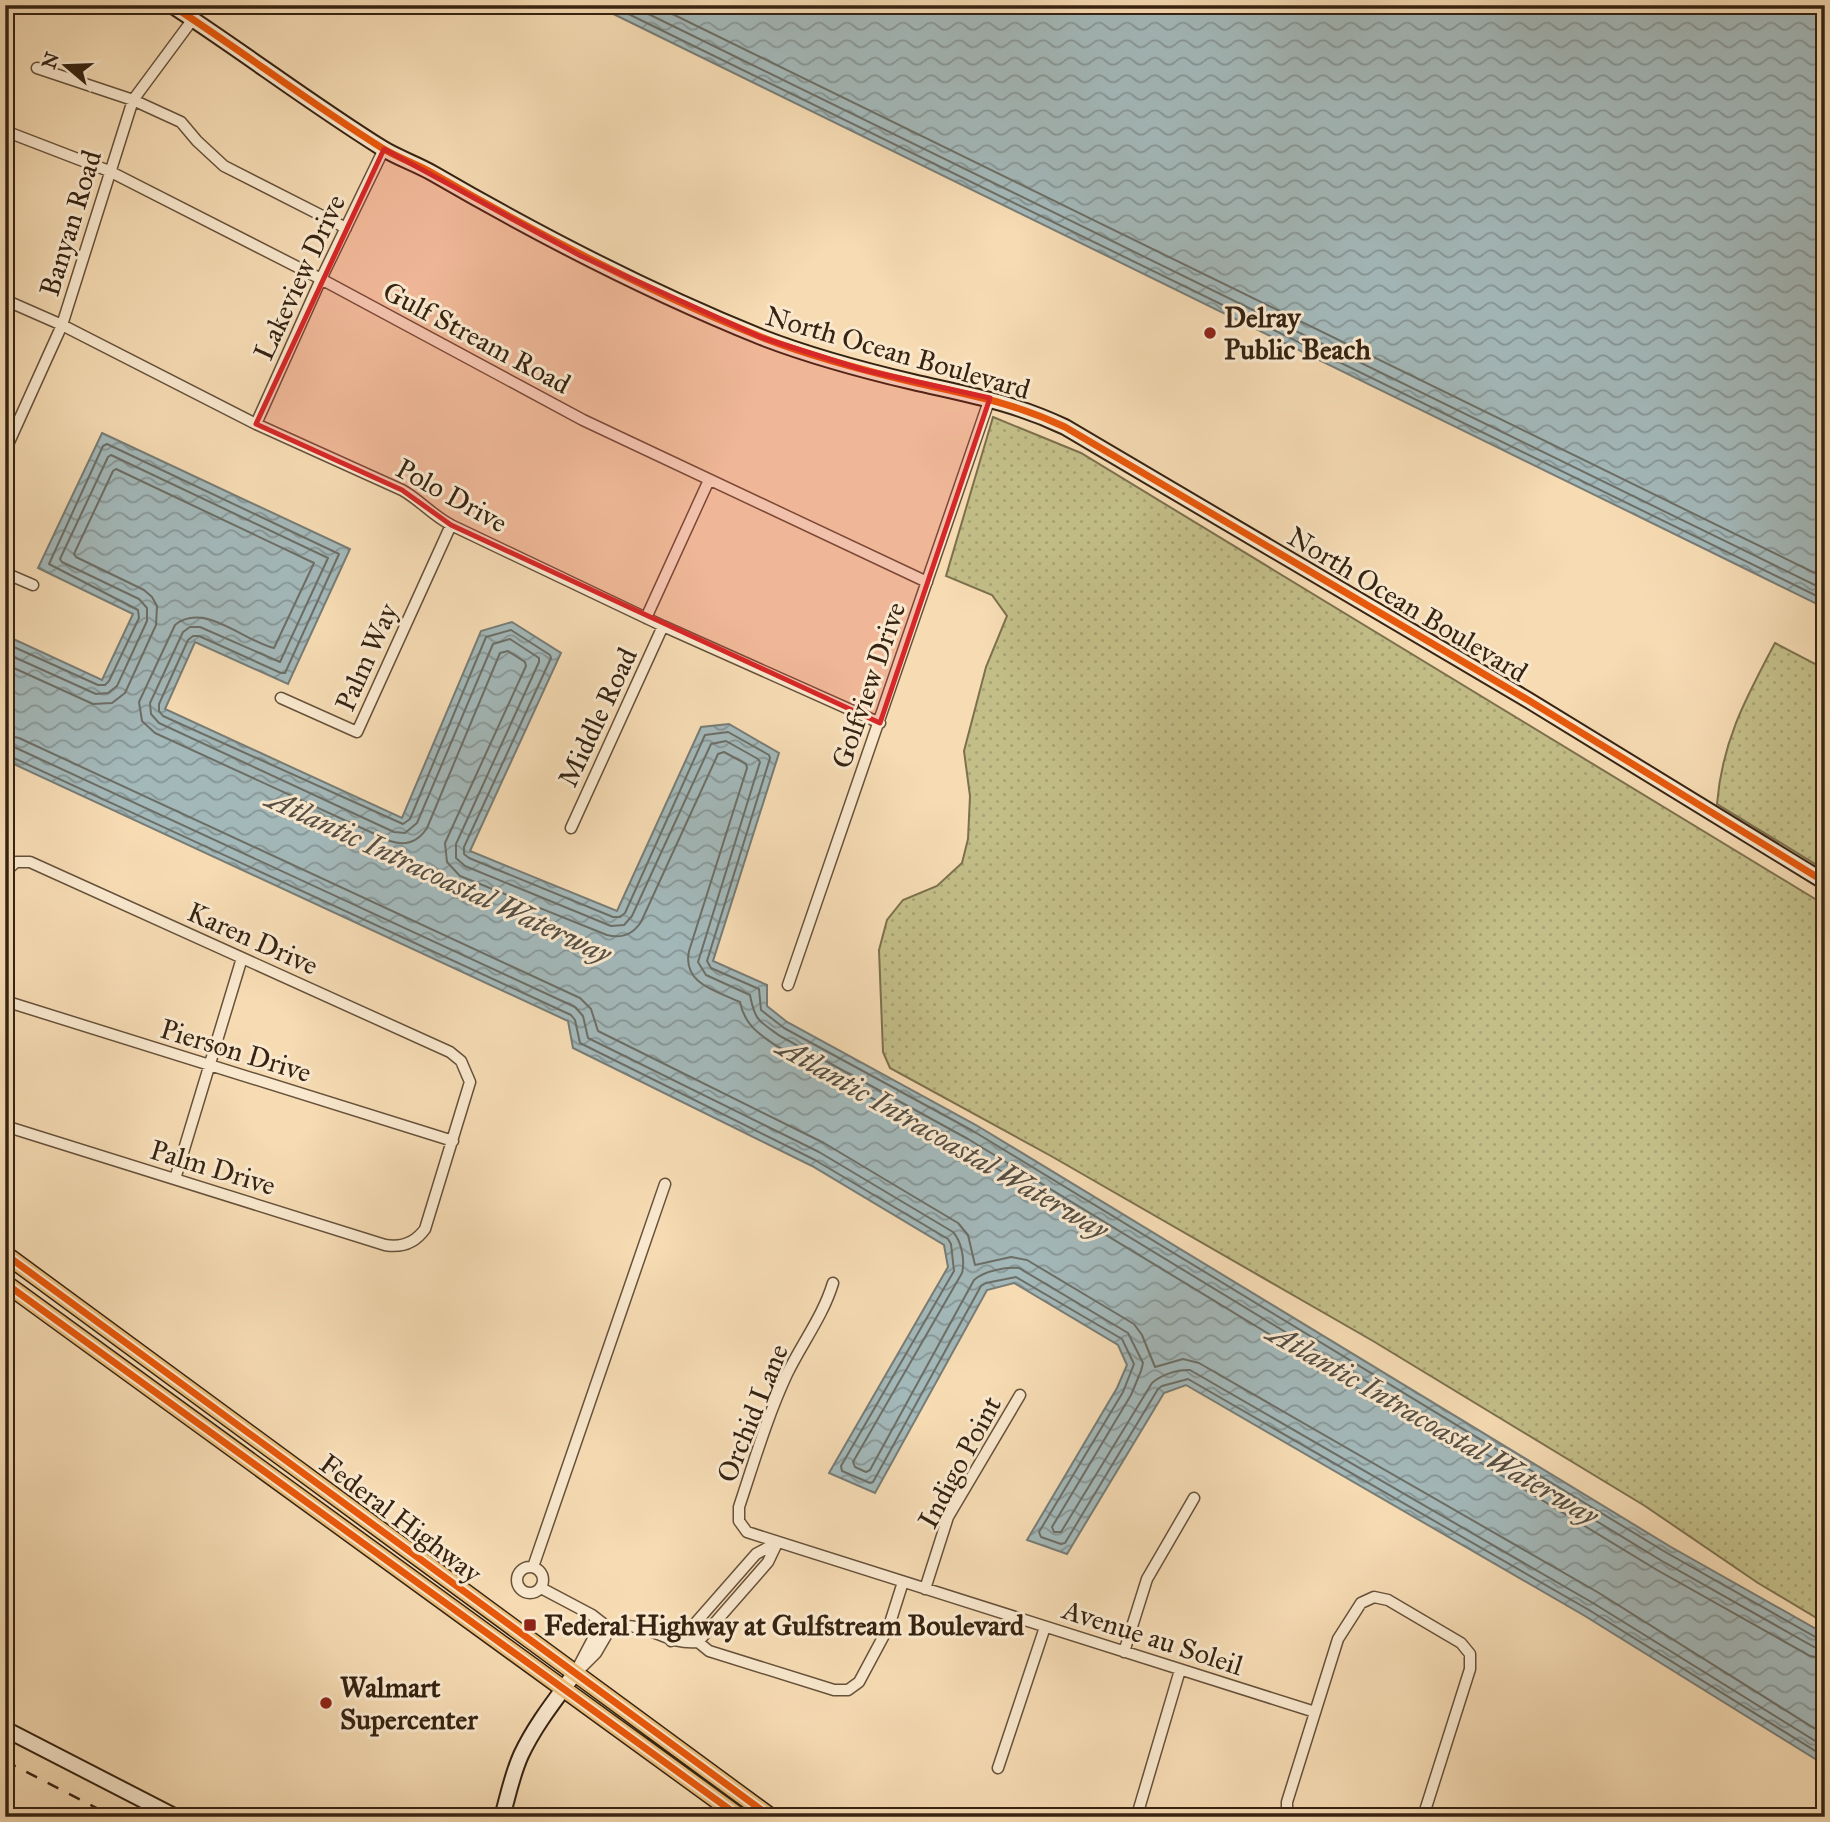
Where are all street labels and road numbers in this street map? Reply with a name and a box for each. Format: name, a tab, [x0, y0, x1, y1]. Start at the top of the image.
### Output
street label: Banyan Road	[32, 146, 109, 300]
street label: Lakeview Drive	[246, 189, 353, 366]
street label: Gulf Stream Road	[377, 273, 577, 402]
street label: North Ocean Boulevard	[761, 298, 1034, 407]
street label: Polo Drive	[390, 451, 514, 540]
street label: North Ocean Boulevard	[1281, 519, 1534, 690]
street label: Palm Way	[327, 597, 406, 717]
street label: Golfview Drive	[824, 597, 913, 773]
street label: Middle Road	[550, 642, 645, 792]
street label: Karen Drive	[182, 894, 324, 983]
street label: Pierson Drive	[156, 1011, 316, 1090]
street label: Palm Drive	[146, 1132, 280, 1203]
street label: Orchid Lane	[709, 1339, 796, 1487]
street label: Indigo Point	[910, 1390, 1009, 1534]
street label: Federal Highway	[313, 1446, 489, 1591]
street label: Avenue au Soleil	[1057, 1592, 1248, 1683]

